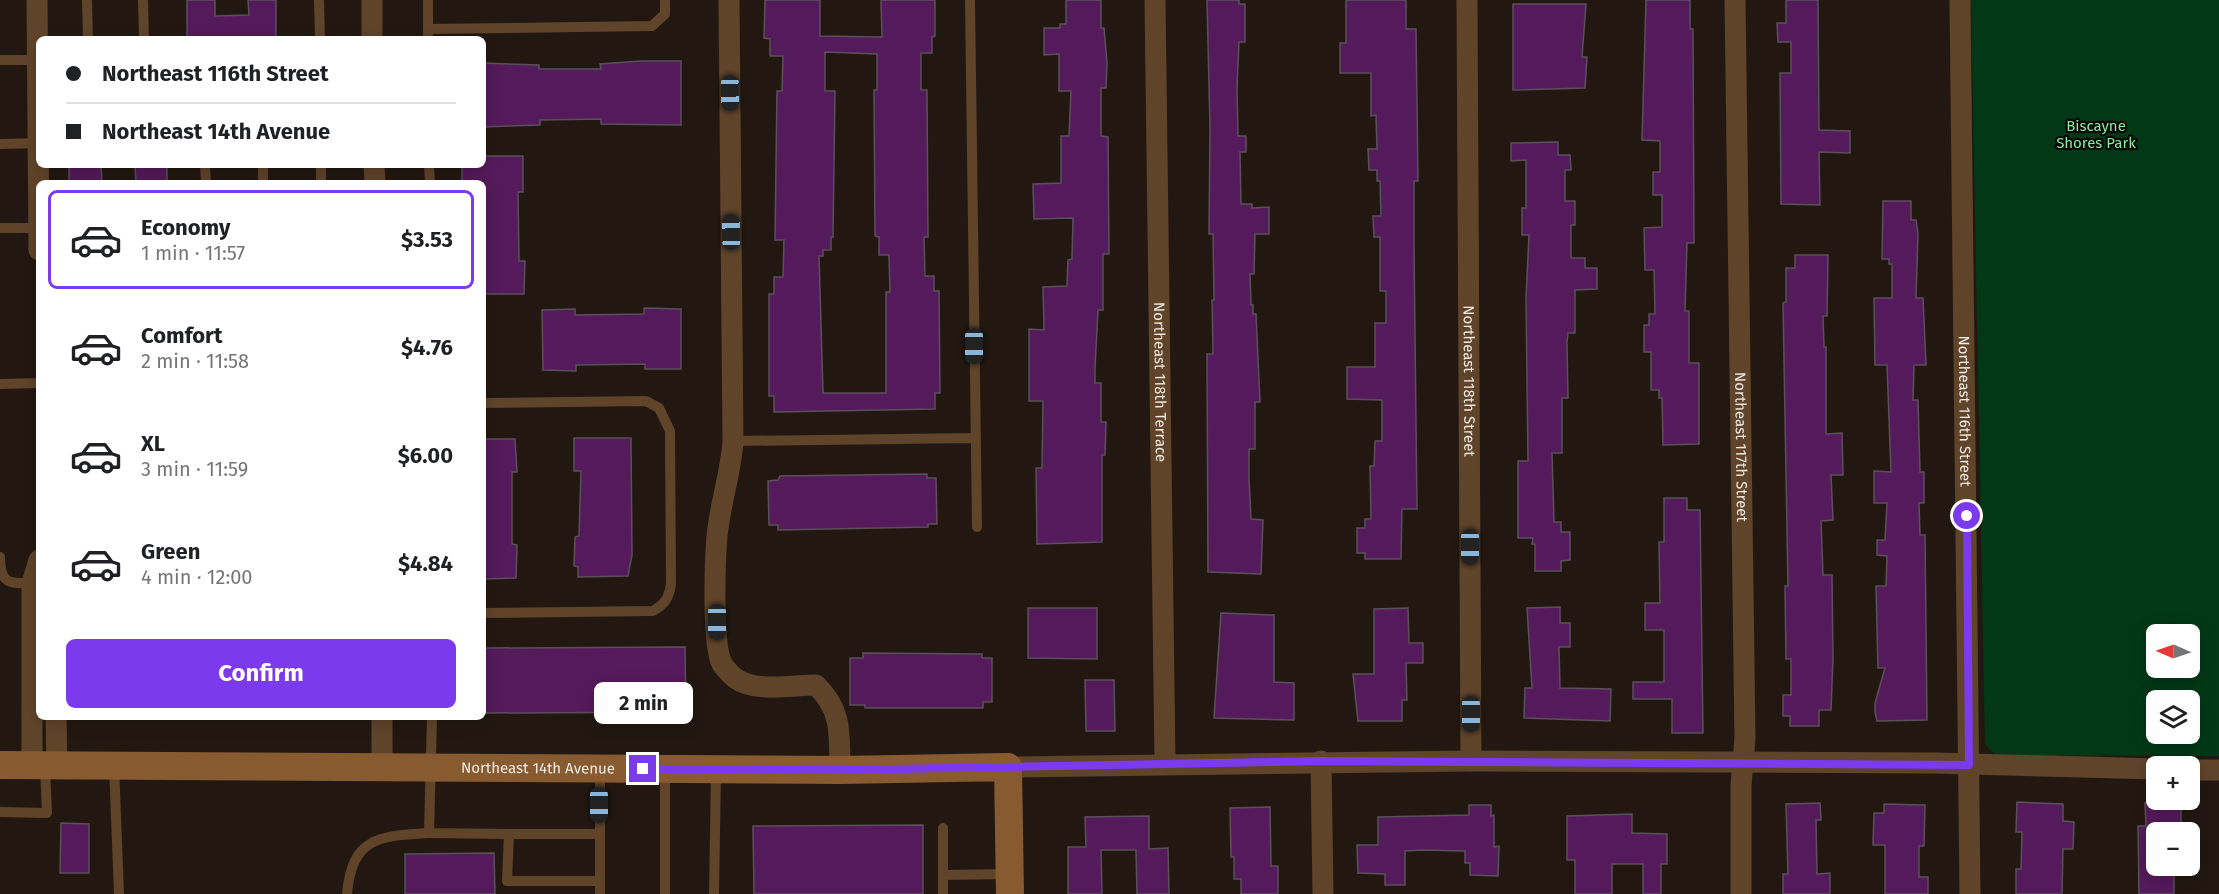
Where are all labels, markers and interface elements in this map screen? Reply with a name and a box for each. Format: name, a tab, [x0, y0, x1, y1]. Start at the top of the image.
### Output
text: Northeast 116th Street	[102, 60, 328, 87]
car	[721, 75, 739, 111]
park label: Biscayne Shores Park	[2056, 117, 2136, 152]
text: Northeast 14th Avenue	[102, 118, 330, 145]
icon: car	[69, 213, 123, 267]
text: Economy	[141, 214, 230, 241]
car	[722, 214, 740, 250]
text: $3.53	[401, 226, 453, 253]
text: 1 min · 11:57	[141, 241, 245, 265]
street label: Northeast 118th Terrace	[1150, 302, 1170, 462]
street label: Northeast 118th Street	[1460, 305, 1478, 457]
icon: car	[69, 321, 123, 375]
text: Comfort	[141, 322, 222, 349]
car	[965, 328, 983, 364]
text: $4.76	[401, 334, 453, 361]
street label: Northeast 116th Street	[1955, 335, 1974, 487]
text: 2 min · 11:58	[141, 349, 249, 373]
street label: Northeast 117th Street	[1731, 372, 1751, 523]
icon: car	[69, 429, 123, 483]
text: XL	[141, 430, 165, 457]
text: $6.00	[398, 442, 453, 469]
text: 3 min · 11:59	[141, 457, 248, 481]
route start	[1953, 502, 1980, 529]
car	[1461, 529, 1479, 565]
icon: car	[69, 537, 123, 591]
text: Green	[141, 538, 200, 565]
text: $4.84	[398, 550, 453, 577]
text: 4 min · 12:00	[141, 565, 253, 589]
car	[708, 604, 726, 640]
north arrow	[2146, 624, 2200, 678]
map controls	[2146, 624, 2200, 876]
button: Confirm	[66, 639, 456, 708]
callout: 2 min	[594, 682, 692, 724]
button: layers	[2146, 690, 2200, 744]
text: 2 min	[619, 691, 668, 715]
car	[1462, 696, 1480, 732]
route end	[629, 755, 656, 782]
button: +	[2146, 756, 2200, 810]
street label: Northeast 14th Avenue	[461, 759, 615, 778]
car	[590, 787, 608, 823]
button: −	[2146, 822, 2200, 876]

